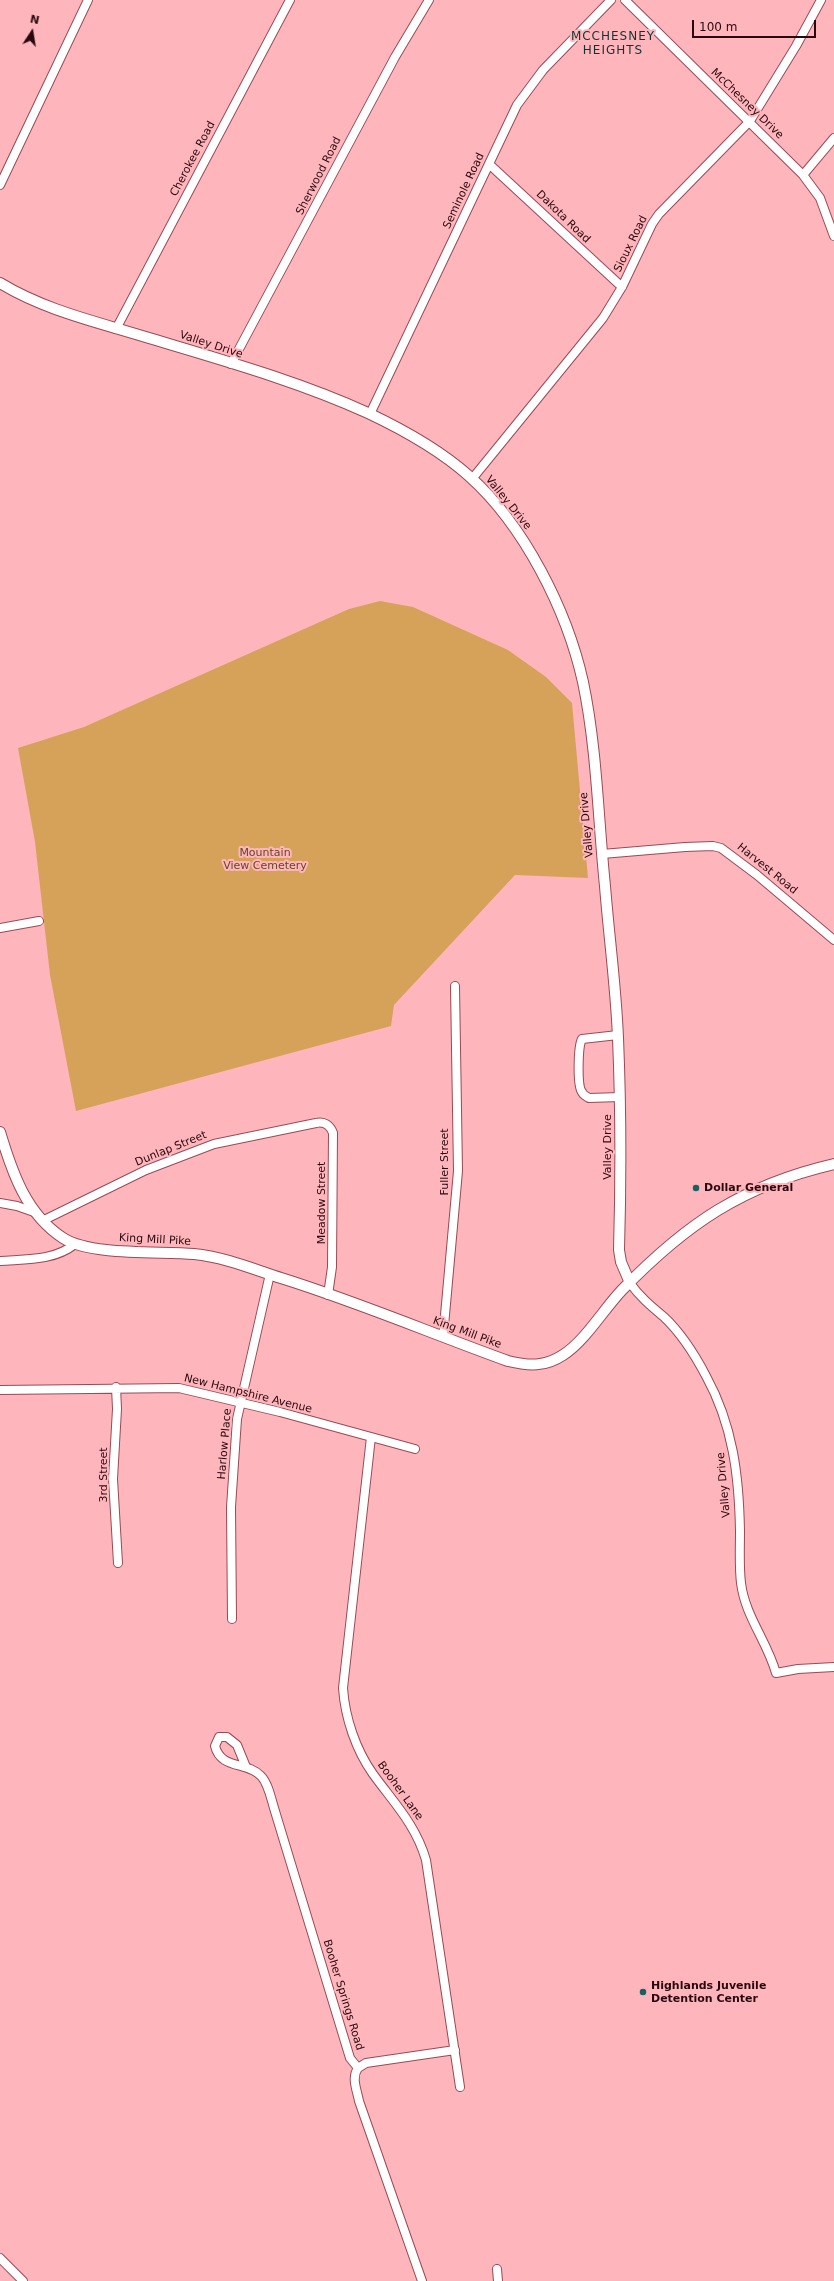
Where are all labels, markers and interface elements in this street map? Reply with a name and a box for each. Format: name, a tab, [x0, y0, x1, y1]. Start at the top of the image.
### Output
north arrow	[12, 12, 52, 52]
text: N	[29, 12, 40, 27]
scale bar	[694, 12, 818, 38]
text: 100 m	[699, 20, 737, 34]
district label: MCCHESNEY HEIGHTS	[571, 30, 655, 58]
street label: McChesney Drive	[708, 66, 786, 142]
street label: Cherokee Road	[168, 119, 218, 199]
street label: Sherwood Road	[294, 135, 344, 217]
street label: Seminole Road	[441, 151, 487, 231]
street label: Dakota Road	[533, 188, 593, 246]
street label: Sioux Road	[612, 214, 650, 274]
street label: Valley Drive	[178, 329, 244, 361]
street label: Valley Drive	[482, 473, 534, 533]
street label: Valley Drive	[578, 792, 596, 858]
street label: Harvest Road	[734, 841, 800, 897]
park label: Mountain View Cemetery	[223, 846, 307, 872]
street label: Valley Drive	[601, 1114, 615, 1180]
street label: Fuller Street	[438, 1128, 452, 1196]
street label: Dunlap Street	[133, 1129, 209, 1169]
street label: Meadow Street	[315, 1162, 329, 1244]
place label: Dollar General	[704, 1181, 793, 1195]
marker: Dollar General	[691, 1183, 701, 1193]
street label: King Mill Pike	[119, 1232, 191, 1248]
street label: King Mill Pike	[431, 1314, 503, 1352]
street label: New Hampshire Avenue	[183, 1372, 313, 1416]
street label: Harlow Place	[215, 1408, 235, 1480]
street label: 3rd Street	[97, 1447, 111, 1503]
street label: Valley Drive	[715, 1452, 733, 1518]
street label: Booher Lane	[374, 1759, 426, 1823]
street label: Booher Springs Road	[320, 1938, 366, 2052]
place label: Highlands Juvenile Detention Center	[651, 1979, 766, 2005]
marker: Highlands Juvenile Detention Center	[638, 1987, 648, 1997]

